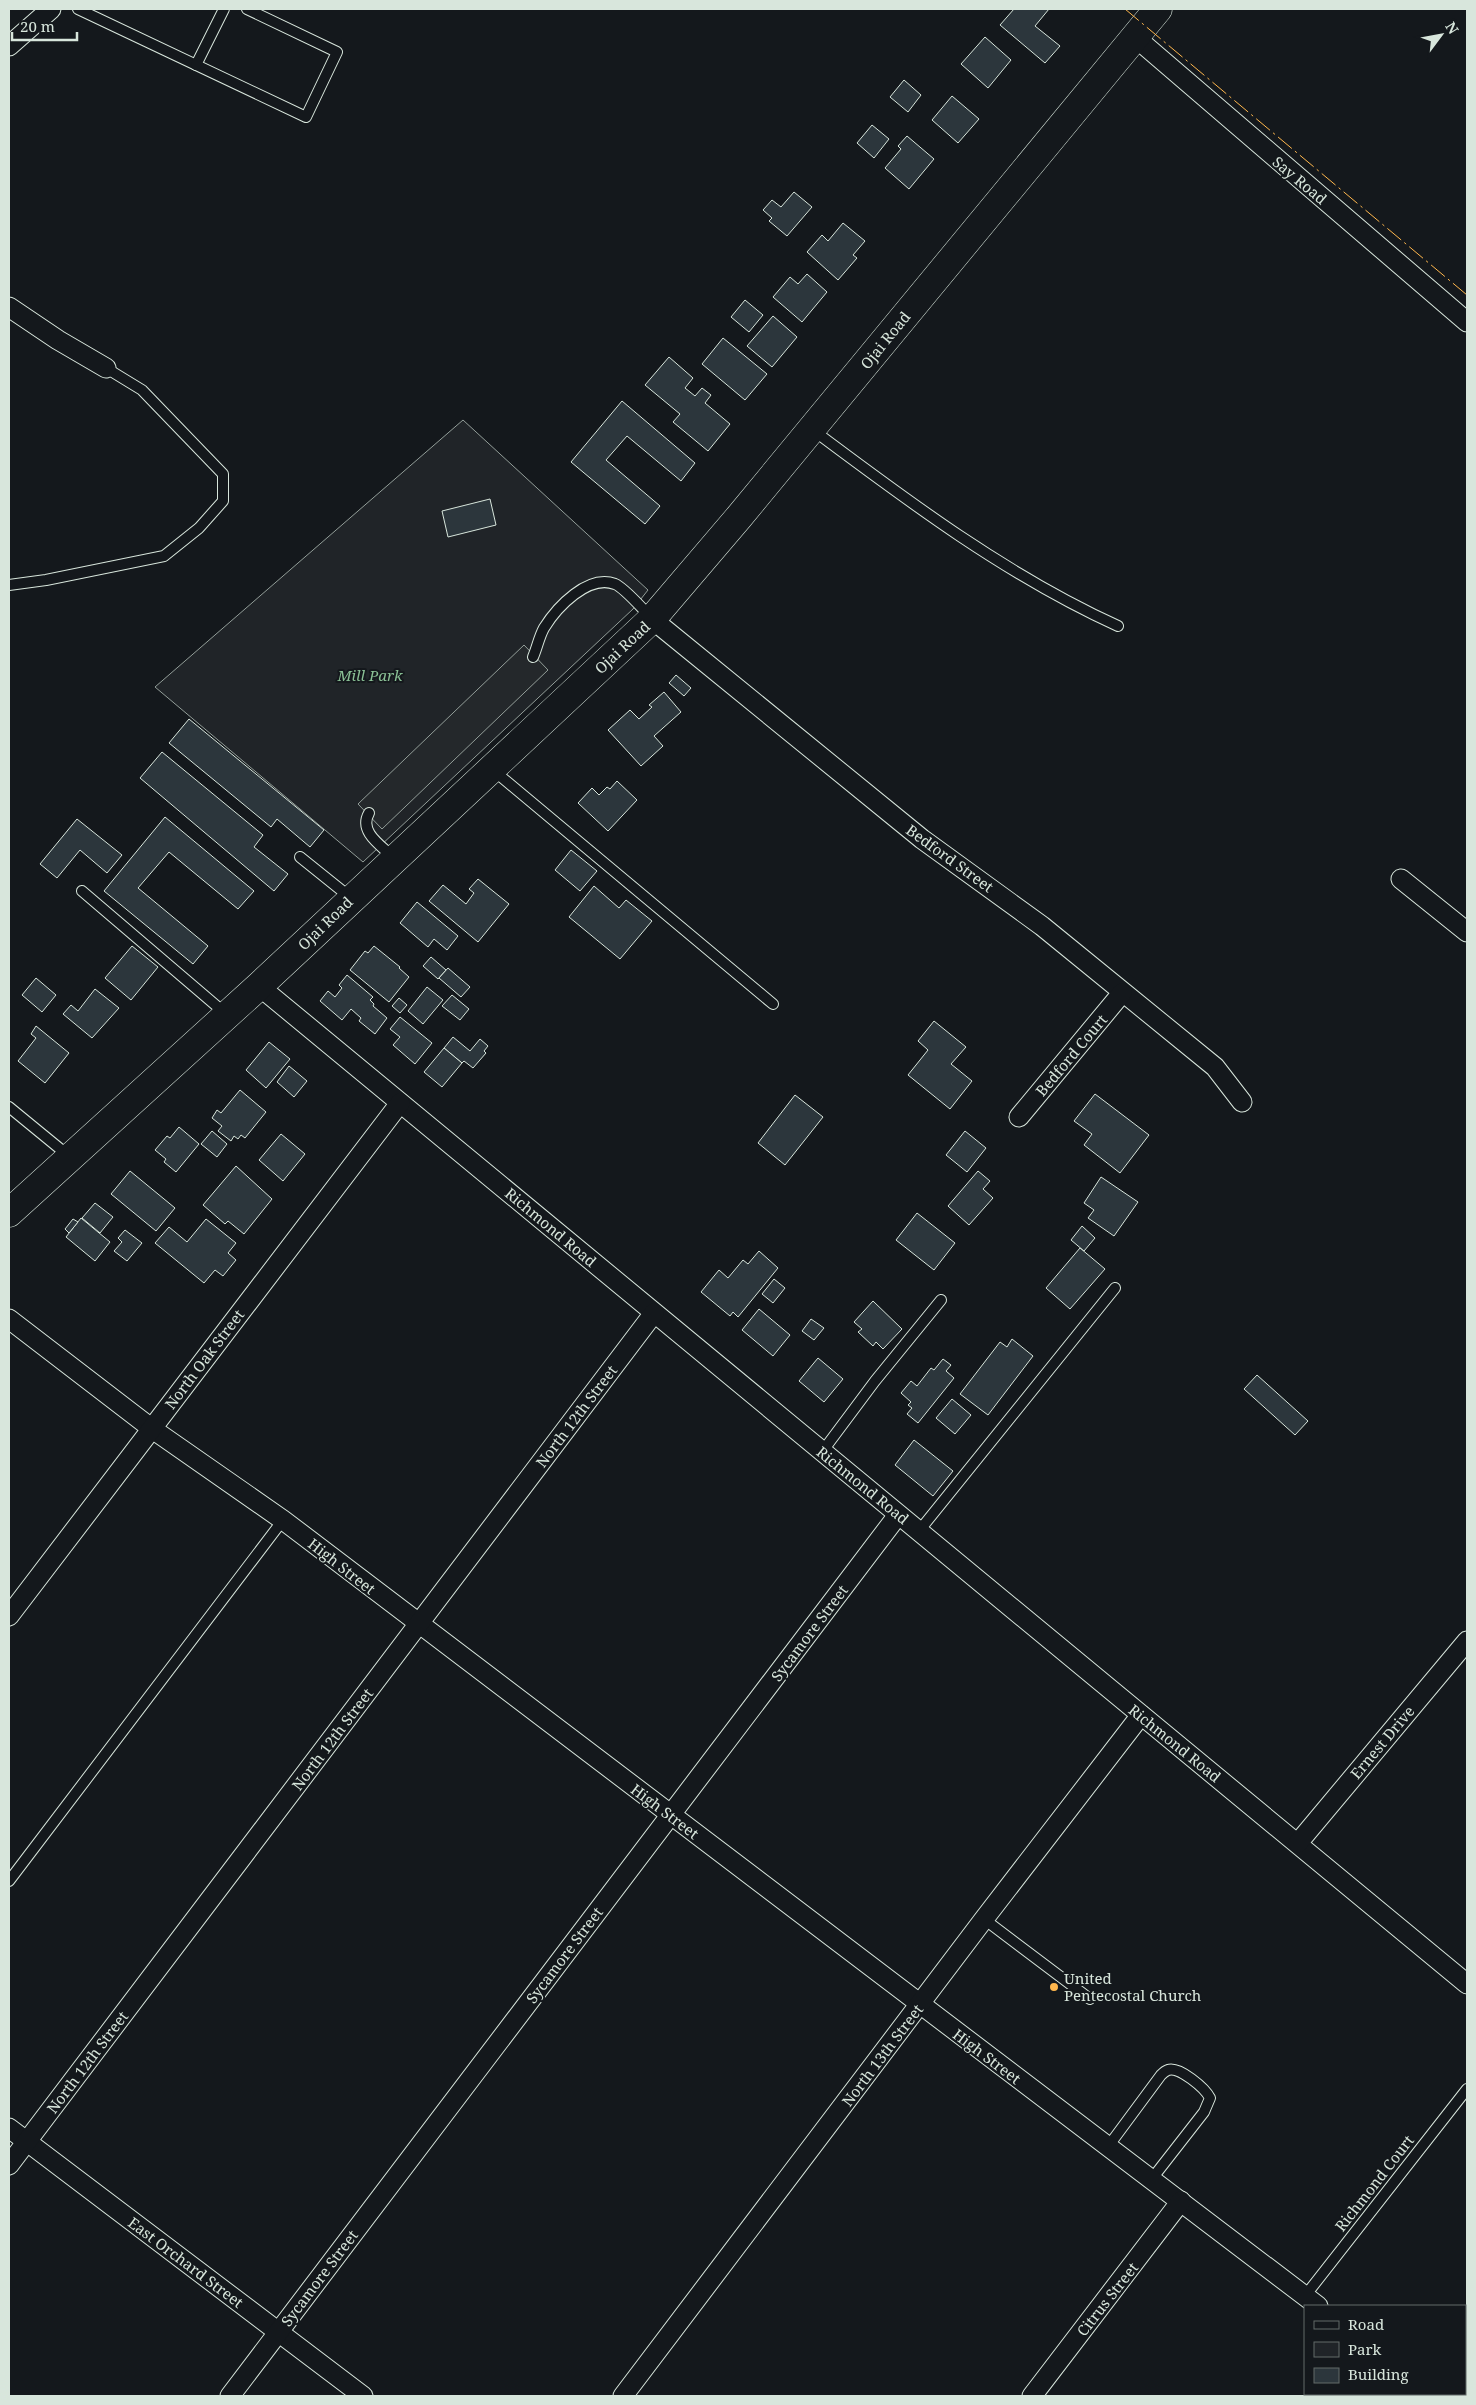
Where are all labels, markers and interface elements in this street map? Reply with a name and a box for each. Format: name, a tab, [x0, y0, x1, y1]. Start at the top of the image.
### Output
scale bar	[12, 10, 78, 42]
north arrow	[1416, 10, 1466, 60]
text: 20 m	[20, 16, 55, 36]
text: N	[1441, 18, 1463, 38]
street label: Say Road	[1269, 151, 1331, 209]
street label: Ojai Road	[856, 307, 914, 373]
street label: Ojai Road	[590, 616, 654, 678]
park label: Mill Park	[336, 665, 403, 685]
street label: Bedford Street	[902, 820, 998, 896]
street label: Ojai Road	[293, 892, 357, 954]
street label: Bedford Court	[1031, 1010, 1111, 1100]
street label: Richmond Road	[501, 1183, 601, 1271]
street label: North Oak Street	[160, 1305, 248, 1413]
street label: North 12th Street	[531, 1361, 621, 1471]
street label: Richmond Road	[813, 1442, 913, 1528]
street label: High Street	[304, 1533, 380, 1599]
street label: Sycamore Street	[766, 1581, 852, 1685]
street label: North 12th Street	[287, 1684, 377, 1794]
street label: Richmond Road	[1125, 1700, 1225, 1786]
street label: Ernest Drive	[1346, 1701, 1418, 1783]
street label: High Street	[627, 1779, 703, 1843]
street label: Sycamore Street	[521, 1903, 607, 2007]
place label: United Pentecostal Church	[1064, 1968, 1202, 2005]
marker: United Pentecostal Church	[1048, 1981, 1060, 1993]
street label: North 13th Street	[837, 2000, 927, 2110]
street label: North 12th Street	[42, 2007, 132, 2117]
street label: High Street	[949, 2024, 1025, 2088]
street label: Richmond Court	[1330, 2131, 1418, 2235]
street label: East Orchard Street	[124, 2212, 248, 2312]
street label: Sycamore Street	[276, 2226, 362, 2330]
street label: Citrus Street	[1072, 2258, 1142, 2340]
legend	[1304, 2305, 1466, 2395]
text: Road	[1348, 2314, 1384, 2334]
text: Park	[1348, 2339, 1382, 2359]
text: Building	[1348, 2364, 1409, 2384]

